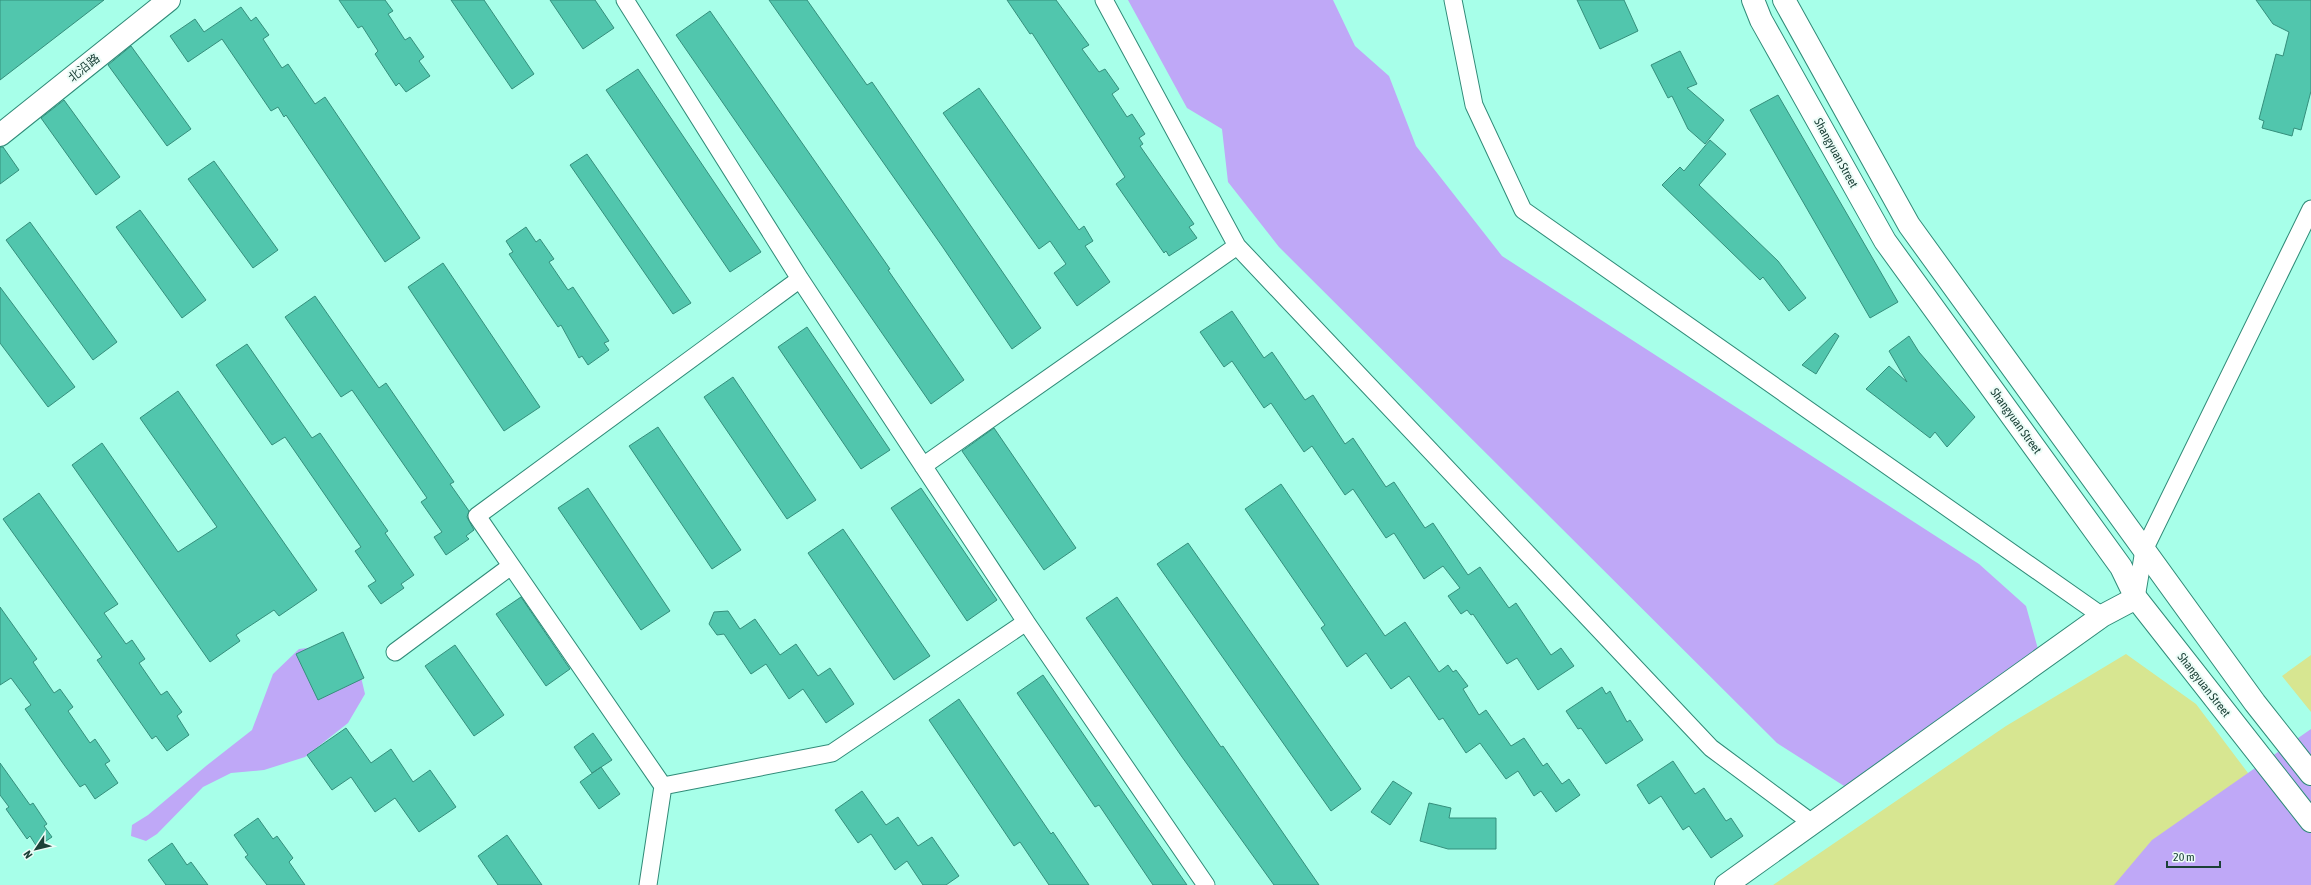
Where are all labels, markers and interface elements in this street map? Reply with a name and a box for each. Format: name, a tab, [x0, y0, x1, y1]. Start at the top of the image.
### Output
street label: 北沿路	[66, 51, 102, 85]
street label: Shangyuan Street	[1811, 116, 1861, 191]
street label: Shangyuan Street	[1988, 386, 2045, 457]
street label: Shangyuan Street	[2175, 650, 2234, 720]
north arrow	[16, 829, 56, 869]
scale bar	[2167, 843, 2220, 869]
text: N	[21, 849, 35, 861]
text: 20 m	[2173, 850, 2195, 864]

